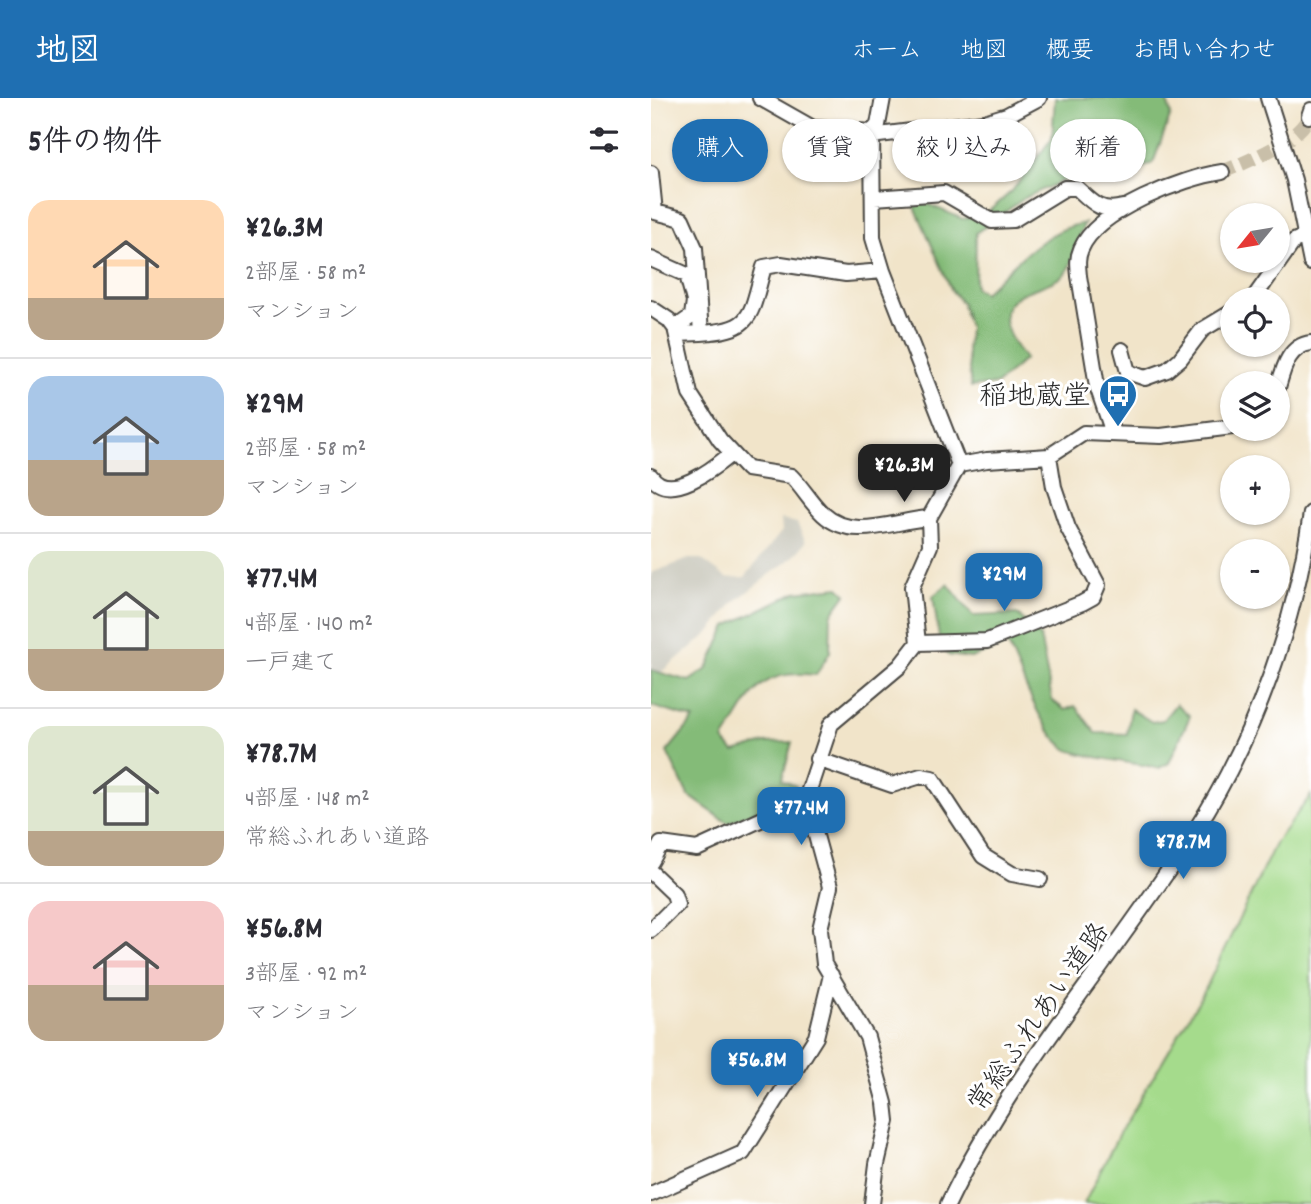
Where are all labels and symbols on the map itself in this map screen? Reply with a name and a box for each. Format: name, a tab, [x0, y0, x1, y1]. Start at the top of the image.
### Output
north arrow	[1220, 203, 1290, 273]
bus stop icon: 稲地蔵堂	[1097, 373, 1139, 428]
place label: 稲地蔵堂	[979, 379, 1091, 419]
pin: ¥26.3M	[847, 444, 961, 504]
pin: ¥29M	[963, 554, 1045, 613]
pin: ¥77.4M	[744, 788, 858, 847]
pin: ¥78.7M	[1126, 822, 1240, 881]
street label: 常総ふれあい道路	[960, 916, 1122, 1122]
pin: ¥56.8M	[700, 1040, 814, 1099]

